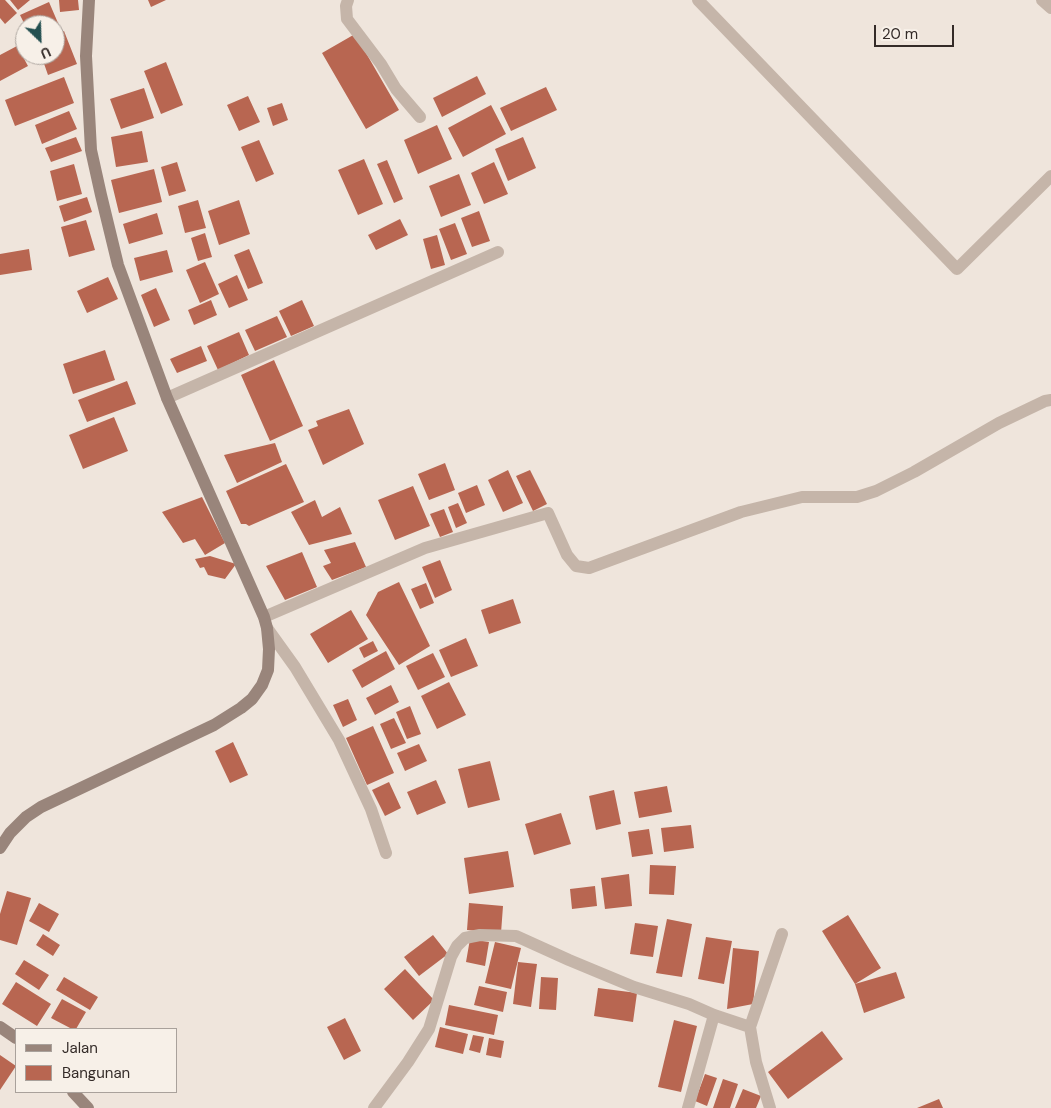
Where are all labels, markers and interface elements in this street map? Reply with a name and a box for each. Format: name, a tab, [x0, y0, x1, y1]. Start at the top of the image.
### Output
north arrow	[15, 15, 65, 65]
scale bar	[876, 15, 956, 47]
text: 20 m	[882, 24, 918, 44]
text: U	[38, 43, 54, 63]
legend	[15, 1028, 178, 1093]
text: Jalan	[62, 1038, 98, 1058]
text: Bangunan	[62, 1063, 130, 1083]

